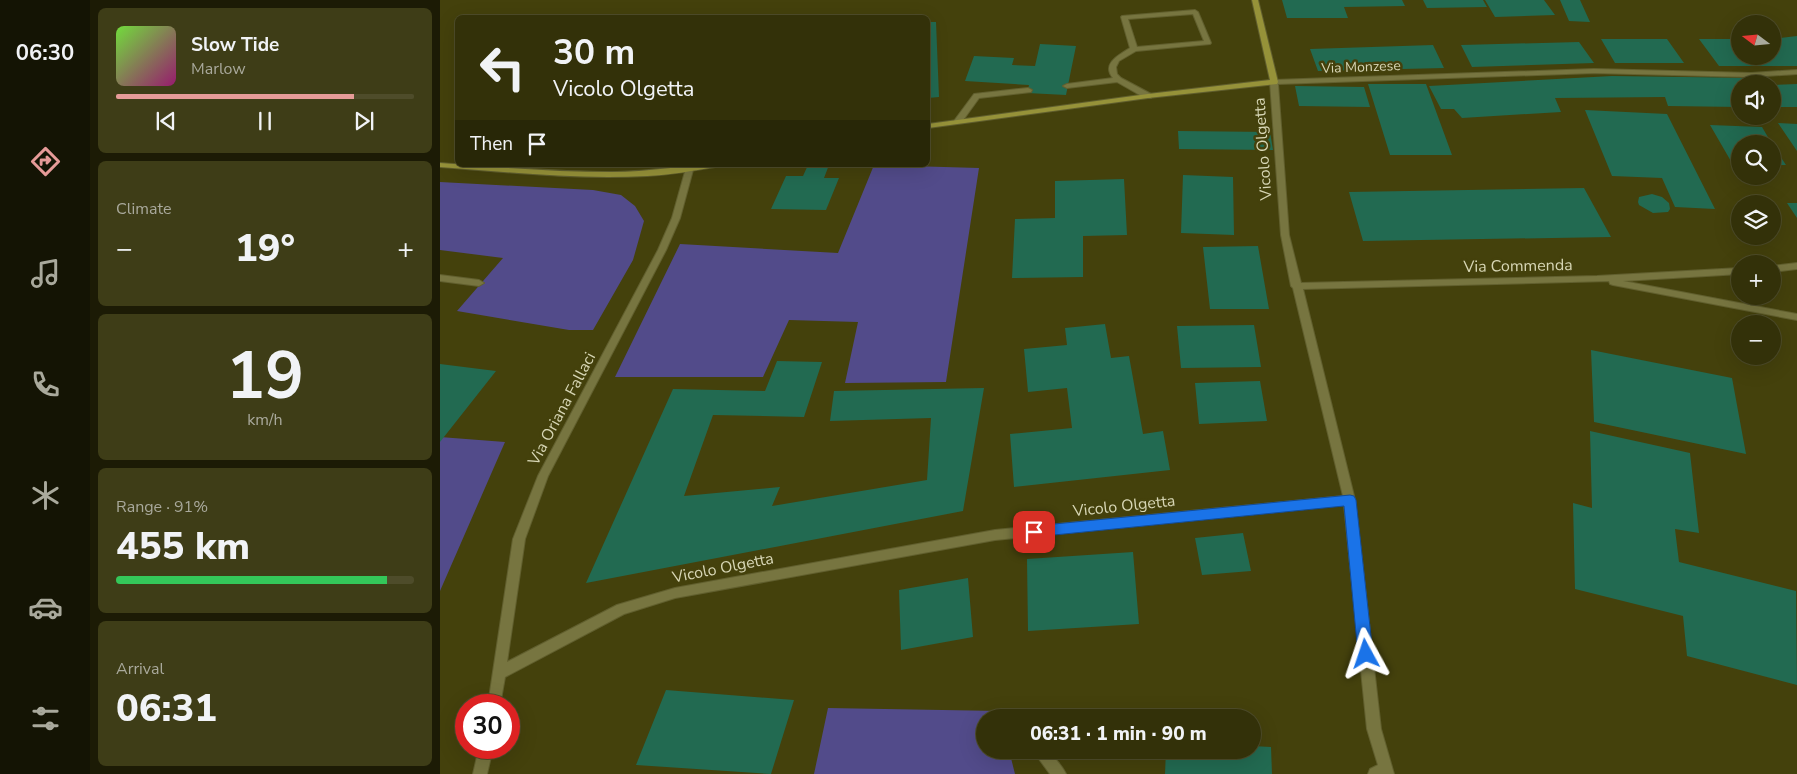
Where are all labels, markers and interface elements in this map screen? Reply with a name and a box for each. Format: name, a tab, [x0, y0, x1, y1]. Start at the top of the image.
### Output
north arrow	[1731, 15, 1781, 65]
map controls	[1731, 15, 1781, 365]
text: 30 m	[553, 29, 635, 76]
text: Slow Tide	[191, 32, 279, 58]
icon: left	[470, 35, 535, 100]
text: 06:30	[16, 38, 74, 68]
street label: Via Monzese	[1320, 56, 1401, 78]
text: Marlow	[191, 58, 246, 80]
text: Vicolo Olgetta	[553, 74, 694, 104]
button: sound	[1731, 75, 1781, 125]
street label: Vicolo Olgetta	[1248, 97, 1278, 202]
icon: previous	[152, 107, 180, 135]
icon: pause	[251, 107, 279, 135]
icon: next	[350, 107, 378, 135]
icon: arrive	[523, 130, 551, 158]
text: Then	[470, 131, 513, 157]
button: search	[1731, 135, 1781, 185]
icon: directions	[28, 144, 63, 179]
button: layers	[1731, 195, 1781, 245]
text: Climate	[116, 198, 171, 220]
text: 19°	[235, 223, 295, 274]
text: −	[116, 230, 133, 268]
text: +	[397, 230, 414, 268]
street label: Via Commenda	[1462, 254, 1573, 278]
button: +	[1731, 255, 1781, 305]
icon: music	[28, 256, 63, 291]
button: −	[1731, 315, 1781, 365]
text: 19	[226, 332, 304, 421]
street label: Via Oriana Fallaci	[522, 349, 601, 470]
icon: phone	[28, 367, 63, 402]
text: km/h	[247, 409, 283, 431]
icon: climate	[28, 478, 63, 513]
street label: Vicolo Olgetta	[1071, 490, 1176, 522]
text: Range · 91%	[116, 496, 208, 518]
pin	[1013, 511, 1055, 553]
icon: arrive	[1020, 518, 1048, 546]
text: 455 km	[116, 521, 250, 572]
street label: Vicolo Olgetta	[669, 547, 776, 589]
icon: car	[28, 590, 63, 625]
position arrow	[1339, 627, 1391, 679]
text: Arrival	[116, 658, 164, 680]
text: 06:31	[116, 683, 217, 734]
speed limit sign: 30	[455, 694, 520, 759]
icon: filters	[28, 701, 63, 736]
text: 06:31 · 1 min · 90 m	[1030, 721, 1207, 747]

